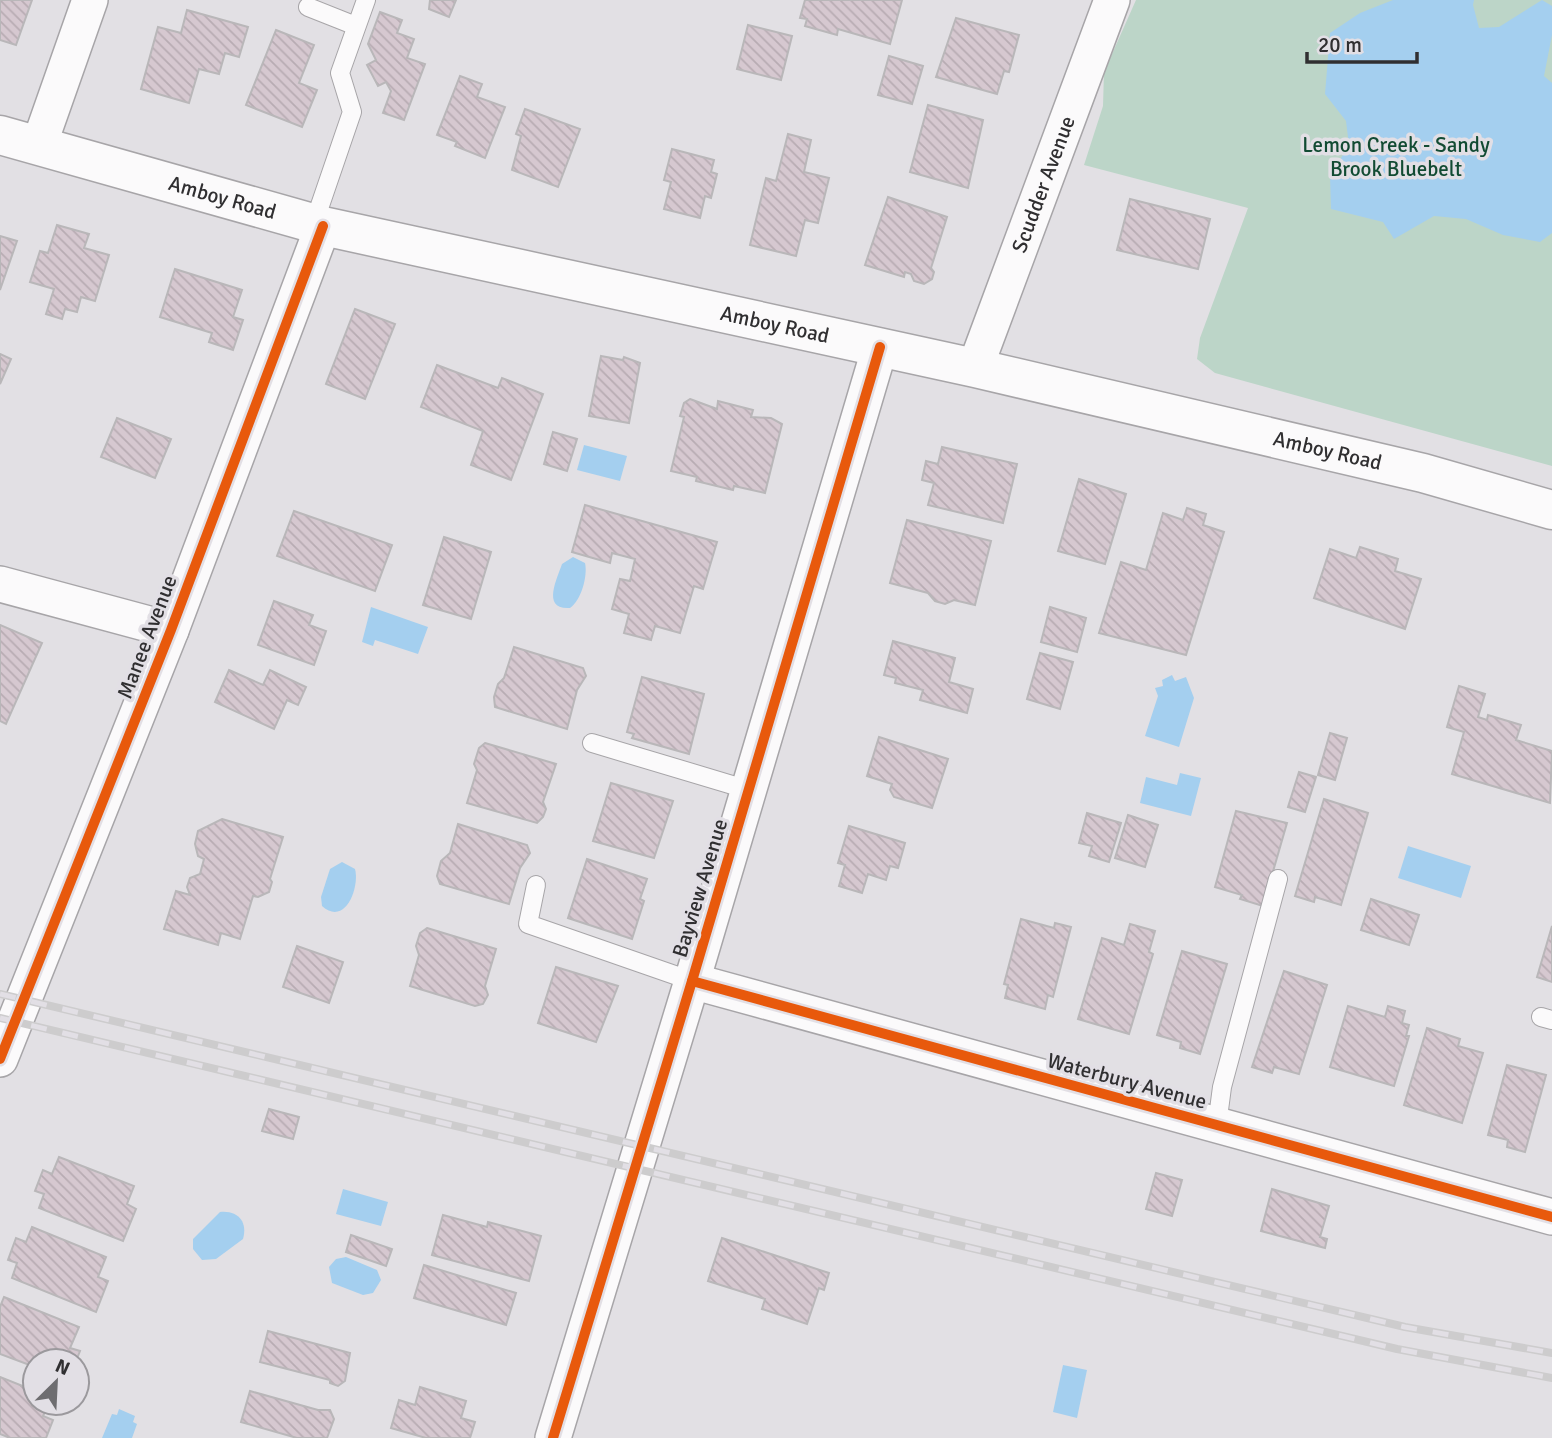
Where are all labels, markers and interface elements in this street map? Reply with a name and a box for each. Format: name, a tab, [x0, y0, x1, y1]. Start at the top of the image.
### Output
scale bar	[1307, 21, 1417, 65]
text: 20 m	[1318, 32, 1362, 58]
street label: Scudder Avenue	[1006, 112, 1081, 256]
park label: Lemon Creek - Sandy Brook Bluebelt	[1302, 132, 1490, 182]
street label: Amboy Road	[166, 170, 279, 225]
street label: Amboy Road	[718, 300, 832, 349]
street label: Amboy Road	[1271, 425, 1384, 476]
street label: Manee Avenue	[111, 571, 183, 703]
street label: Bayview Avenue	[667, 816, 733, 960]
street label: Waterbury Avenue	[1044, 1047, 1210, 1115]
north arrow	[21, 1347, 91, 1417]
text: N	[52, 1354, 73, 1381]

